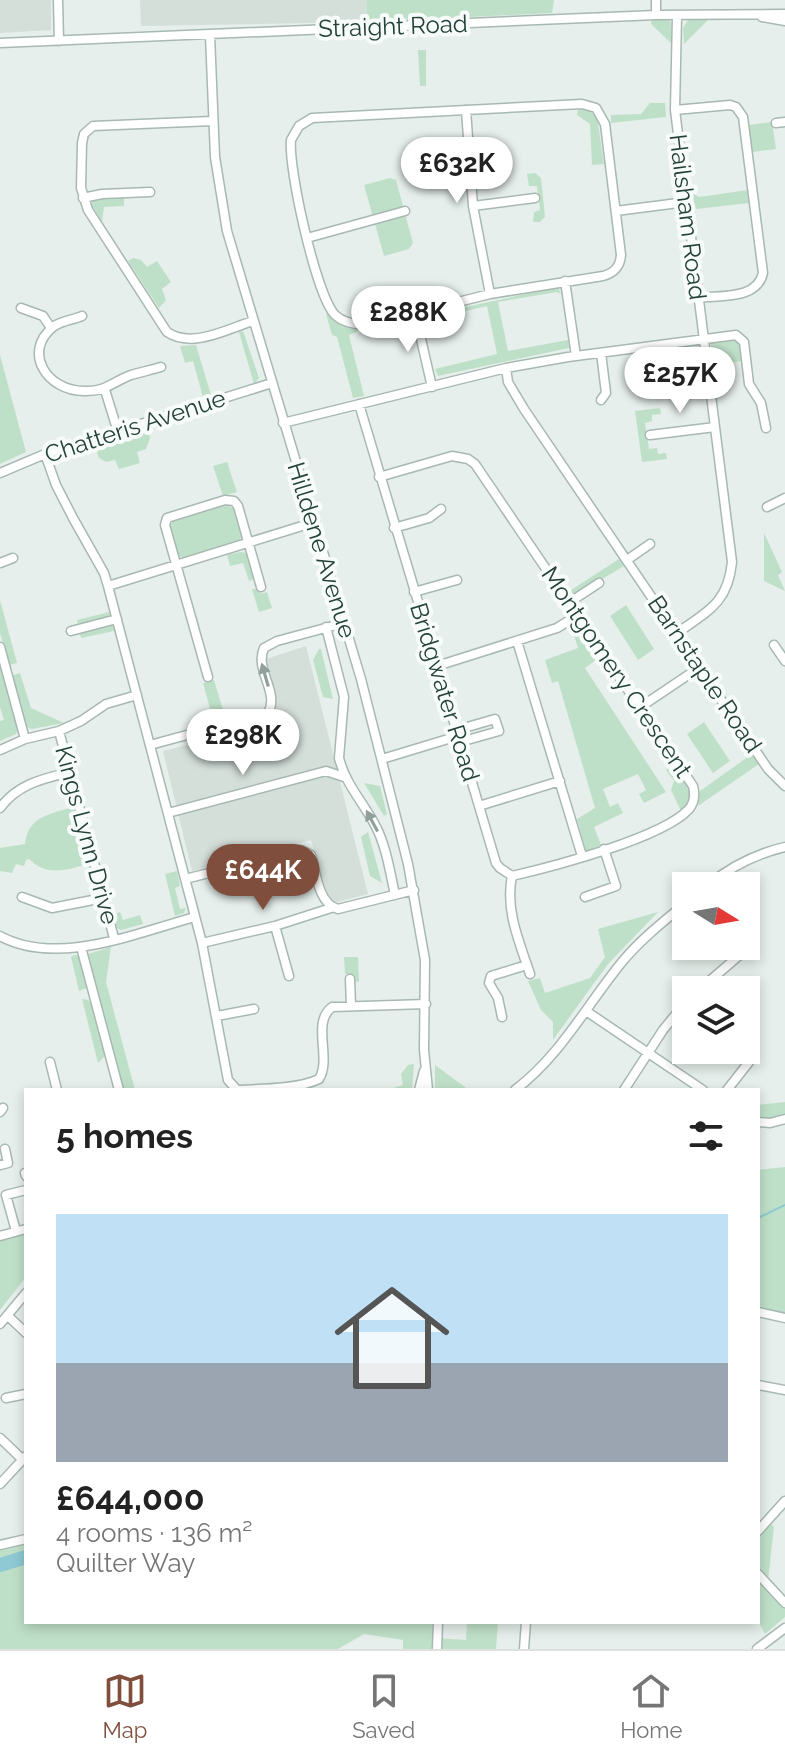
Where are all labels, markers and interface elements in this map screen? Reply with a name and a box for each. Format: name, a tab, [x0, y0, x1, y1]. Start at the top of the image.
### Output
street label: Straight Road	[318, 9, 468, 43]
street label: Hailsham Road	[663, 132, 713, 302]
pin: £632K	[401, 137, 513, 205]
text: £632K	[419, 148, 495, 178]
pin: £288K	[352, 286, 464, 354]
text: £288K	[369, 297, 447, 327]
pin: £257K	[624, 347, 736, 415]
text: £257K	[642, 358, 718, 388]
street label: Chatteris Avenue	[41, 383, 229, 469]
street label: Hilldene Avenue	[281, 458, 363, 642]
street label: Montgomery Crescent	[536, 561, 698, 783]
street label: Barnstaple Road	[642, 590, 768, 758]
street label: Bridgwater Road	[404, 599, 486, 785]
one-way arrow	[258, 662, 270, 687]
pin: £298K	[187, 709, 299, 777]
text: £298K	[204, 720, 282, 750]
street label: Kings Lynn Drive	[49, 743, 125, 927]
one-way arrow	[366, 810, 379, 833]
pin: £644K	[207, 844, 319, 912]
text: £644K	[224, 855, 302, 885]
north arrow	[672, 872, 760, 960]
map controls	[672, 872, 760, 1064]
button: layers	[672, 976, 760, 1064]
icon: filters	[684, 1114, 728, 1158]
text: 5 homes	[56, 1116, 193, 1156]
icon: home	[320, 1266, 464, 1410]
text: £644,000	[56, 1478, 205, 1518]
text: 4 rooms · 136 m²	[56, 1518, 252, 1548]
text: Quilter Way	[56, 1548, 195, 1578]
tab: Map	[103, 1669, 147, 1743]
tab: Saved	[352, 1669, 415, 1743]
tab: Home	[620, 1669, 682, 1743]

